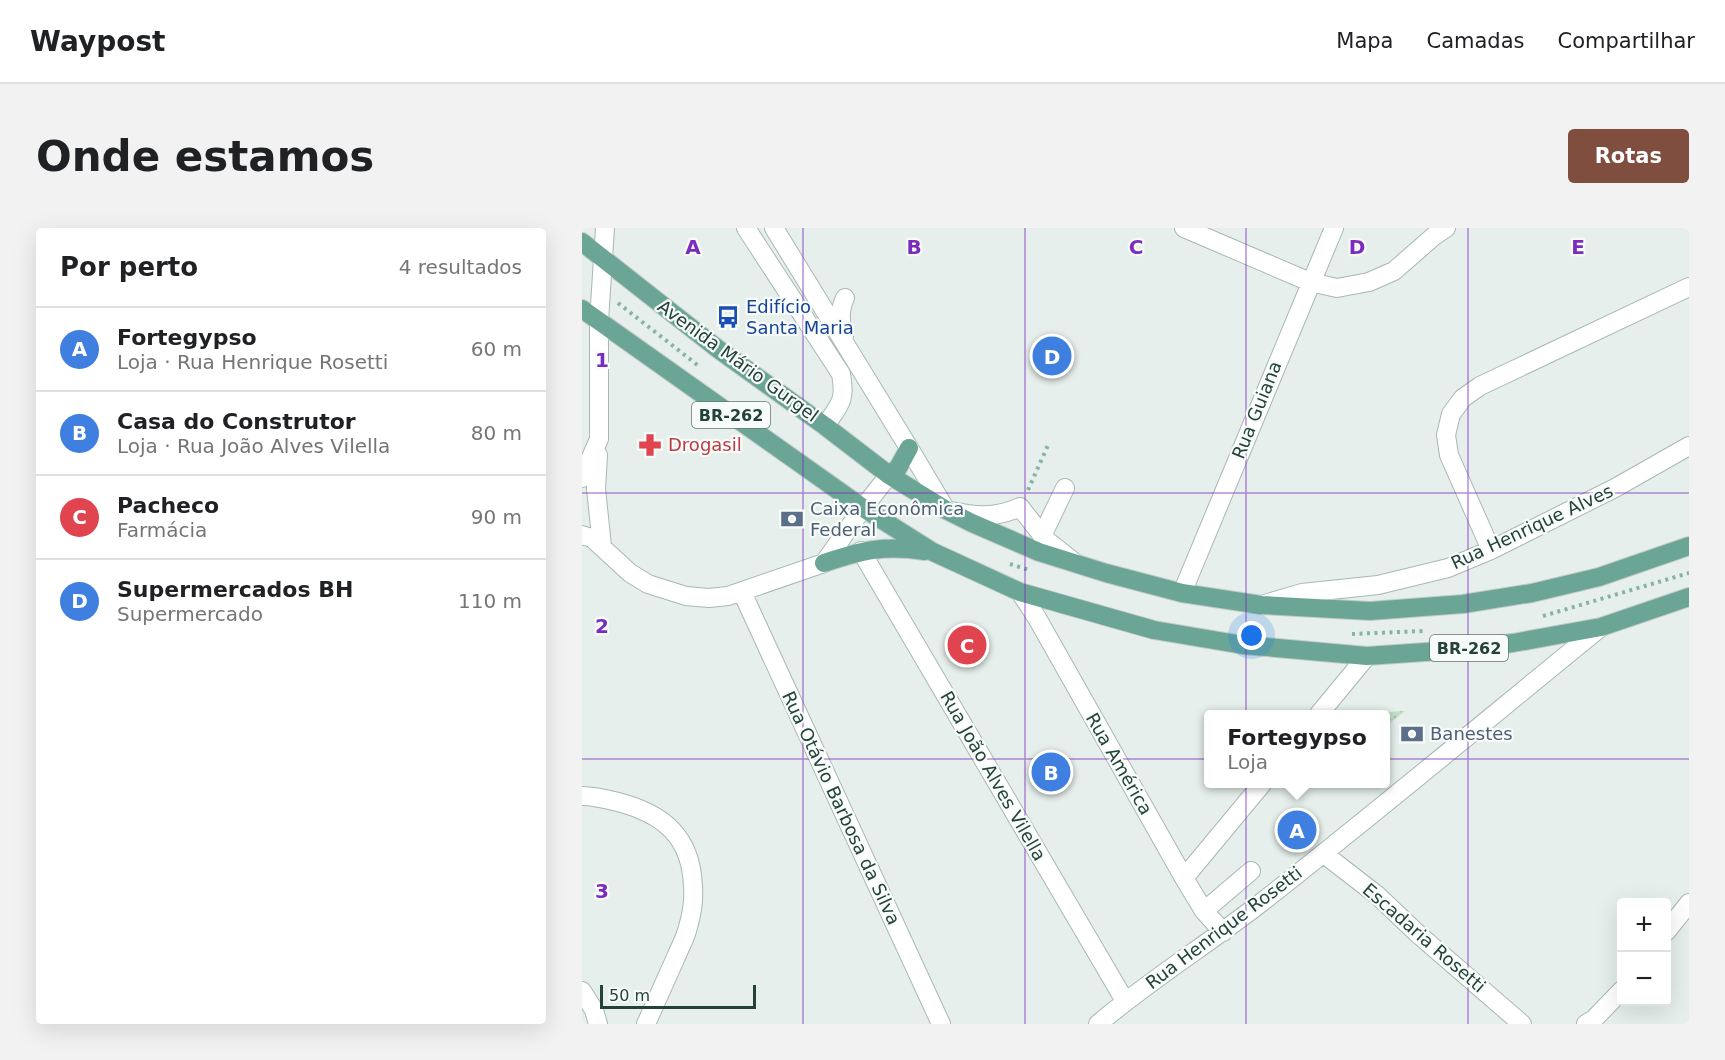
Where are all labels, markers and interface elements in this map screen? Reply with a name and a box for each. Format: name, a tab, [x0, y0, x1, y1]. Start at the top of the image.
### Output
text: Waypost	[30, 25, 166, 58]
text: Mapa	[1336, 29, 1393, 53]
text: Camadas	[1426, 29, 1524, 53]
text: Compartilhar	[1557, 29, 1695, 53]
button: Rotas	[1568, 129, 1689, 183]
text: Onde estamos	[36, 132, 374, 181]
text: A	[685, 235, 701, 259]
text: B	[906, 235, 922, 259]
text: C	[1129, 235, 1143, 259]
text: D	[1349, 235, 1365, 259]
text: E	[1571, 235, 1585, 259]
text: Por perto	[60, 252, 198, 282]
text: 4 resultados	[399, 255, 522, 279]
street label: Avenida Mário Gurgel	[654, 295, 823, 426]
place label: Edifício Santa Maria	[746, 296, 854, 338]
bus stop icon: Edifício Santa Maria	[715, 304, 741, 330]
text: Fortegypso	[117, 325, 257, 350]
pin: D	[1032, 334, 1072, 378]
text: A	[72, 337, 87, 361]
text: 60 m	[471, 337, 522, 361]
text: 1	[595, 348, 609, 372]
text: Loja · Rua Henrique Rosetti	[117, 350, 388, 374]
street label: Rua Guiana	[1227, 358, 1286, 462]
road number: BR-262	[692, 402, 770, 428]
text: Casa do Construtor	[117, 409, 356, 434]
text: B	[72, 421, 87, 445]
text: 80 m	[471, 421, 522, 445]
pharmacy icon: Drogasil	[637, 432, 663, 458]
text: Loja · Rua João Alves Vilella	[117, 434, 390, 458]
place label: Drogasil	[668, 434, 742, 455]
street label: Rua Henrique Alves	[1447, 480, 1616, 573]
text: Pacheco	[117, 493, 219, 518]
place label: Caixa Econômica Federal	[810, 498, 964, 540]
text: C	[72, 505, 87, 529]
text: 90 m	[471, 505, 522, 529]
bank icon: Caixa Econômica Federal	[779, 506, 805, 532]
text: Farmácia	[117, 518, 207, 542]
text: Supermercados BH	[117, 577, 353, 602]
text: D	[71, 589, 88, 613]
text: 110 m	[458, 589, 522, 613]
text: Supermercado	[117, 602, 263, 626]
text: 2	[595, 614, 609, 638]
your location	[1237, 621, 1266, 650]
pin: C	[948, 622, 986, 668]
road number: BR-262	[1430, 635, 1508, 661]
street label: Rua João Alves Vilella	[936, 687, 1051, 864]
street label: Rua Otávio Barbosa da Silva	[778, 688, 905, 928]
street label: Rua América	[1082, 709, 1157, 818]
popup	[1204, 710, 1390, 788]
bank icon: Banestes	[1399, 721, 1425, 747]
place label: Banestes	[1430, 723, 1513, 744]
text: Fortegypso	[1227, 725, 1367, 750]
pin: B	[1032, 750, 1070, 794]
text: Loja	[1227, 750, 1268, 774]
pin: A	[1278, 808, 1316, 852]
street label: Rua Henrique Rosetti	[1141, 862, 1306, 993]
text: 3	[595, 879, 609, 903]
street label: Escadaria Rosetti	[1359, 879, 1490, 997]
map controls	[1617, 898, 1671, 1006]
button: +	[1617, 898, 1671, 952]
button: −	[1617, 952, 1671, 1006]
scale bar	[600, 982, 756, 1010]
text: 50 m	[609, 986, 650, 1005]

